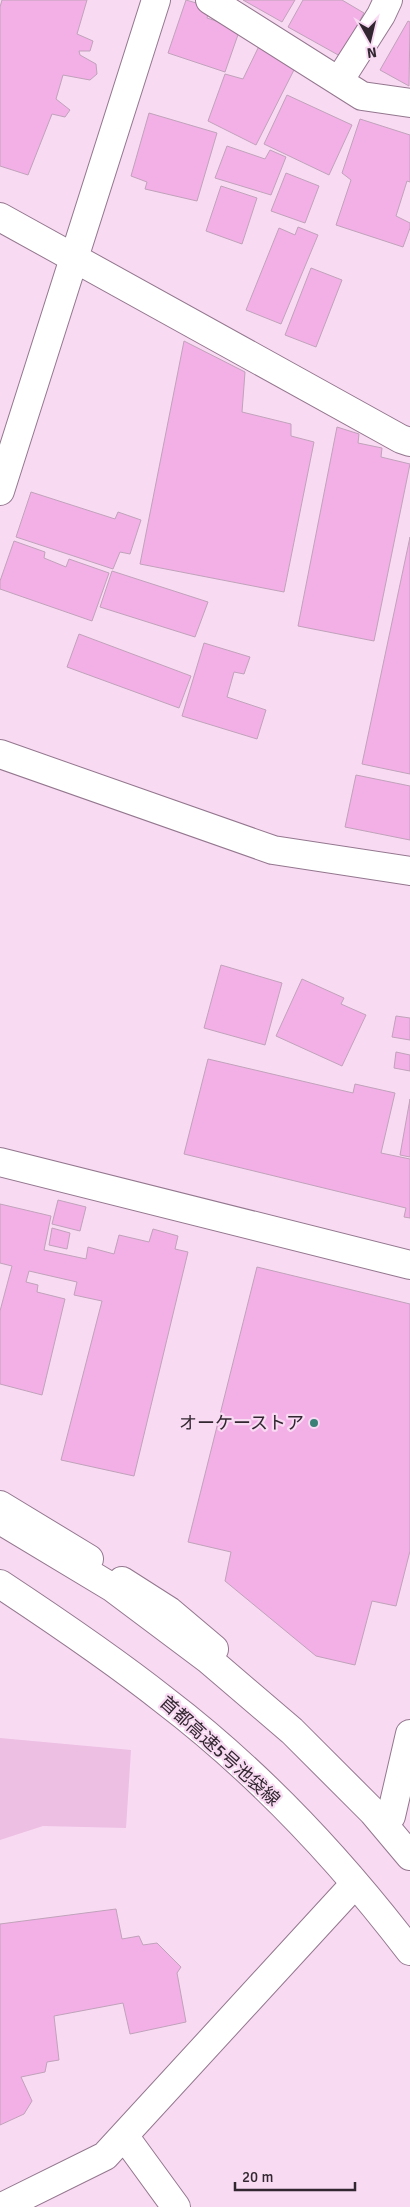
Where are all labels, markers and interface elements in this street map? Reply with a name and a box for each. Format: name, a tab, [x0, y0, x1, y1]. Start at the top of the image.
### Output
north arrow	[345, 15, 395, 65]
text: N	[366, 43, 378, 61]
place label: オーケーストア	[179, 1412, 304, 1434]
marker: オーケーストア	[308, 1417, 320, 1429]
street label: 首都高速5号池袋線	[156, 1691, 284, 1811]
scale bar	[235, 2160, 355, 2192]
text: 20 m	[242, 2168, 273, 2186]

